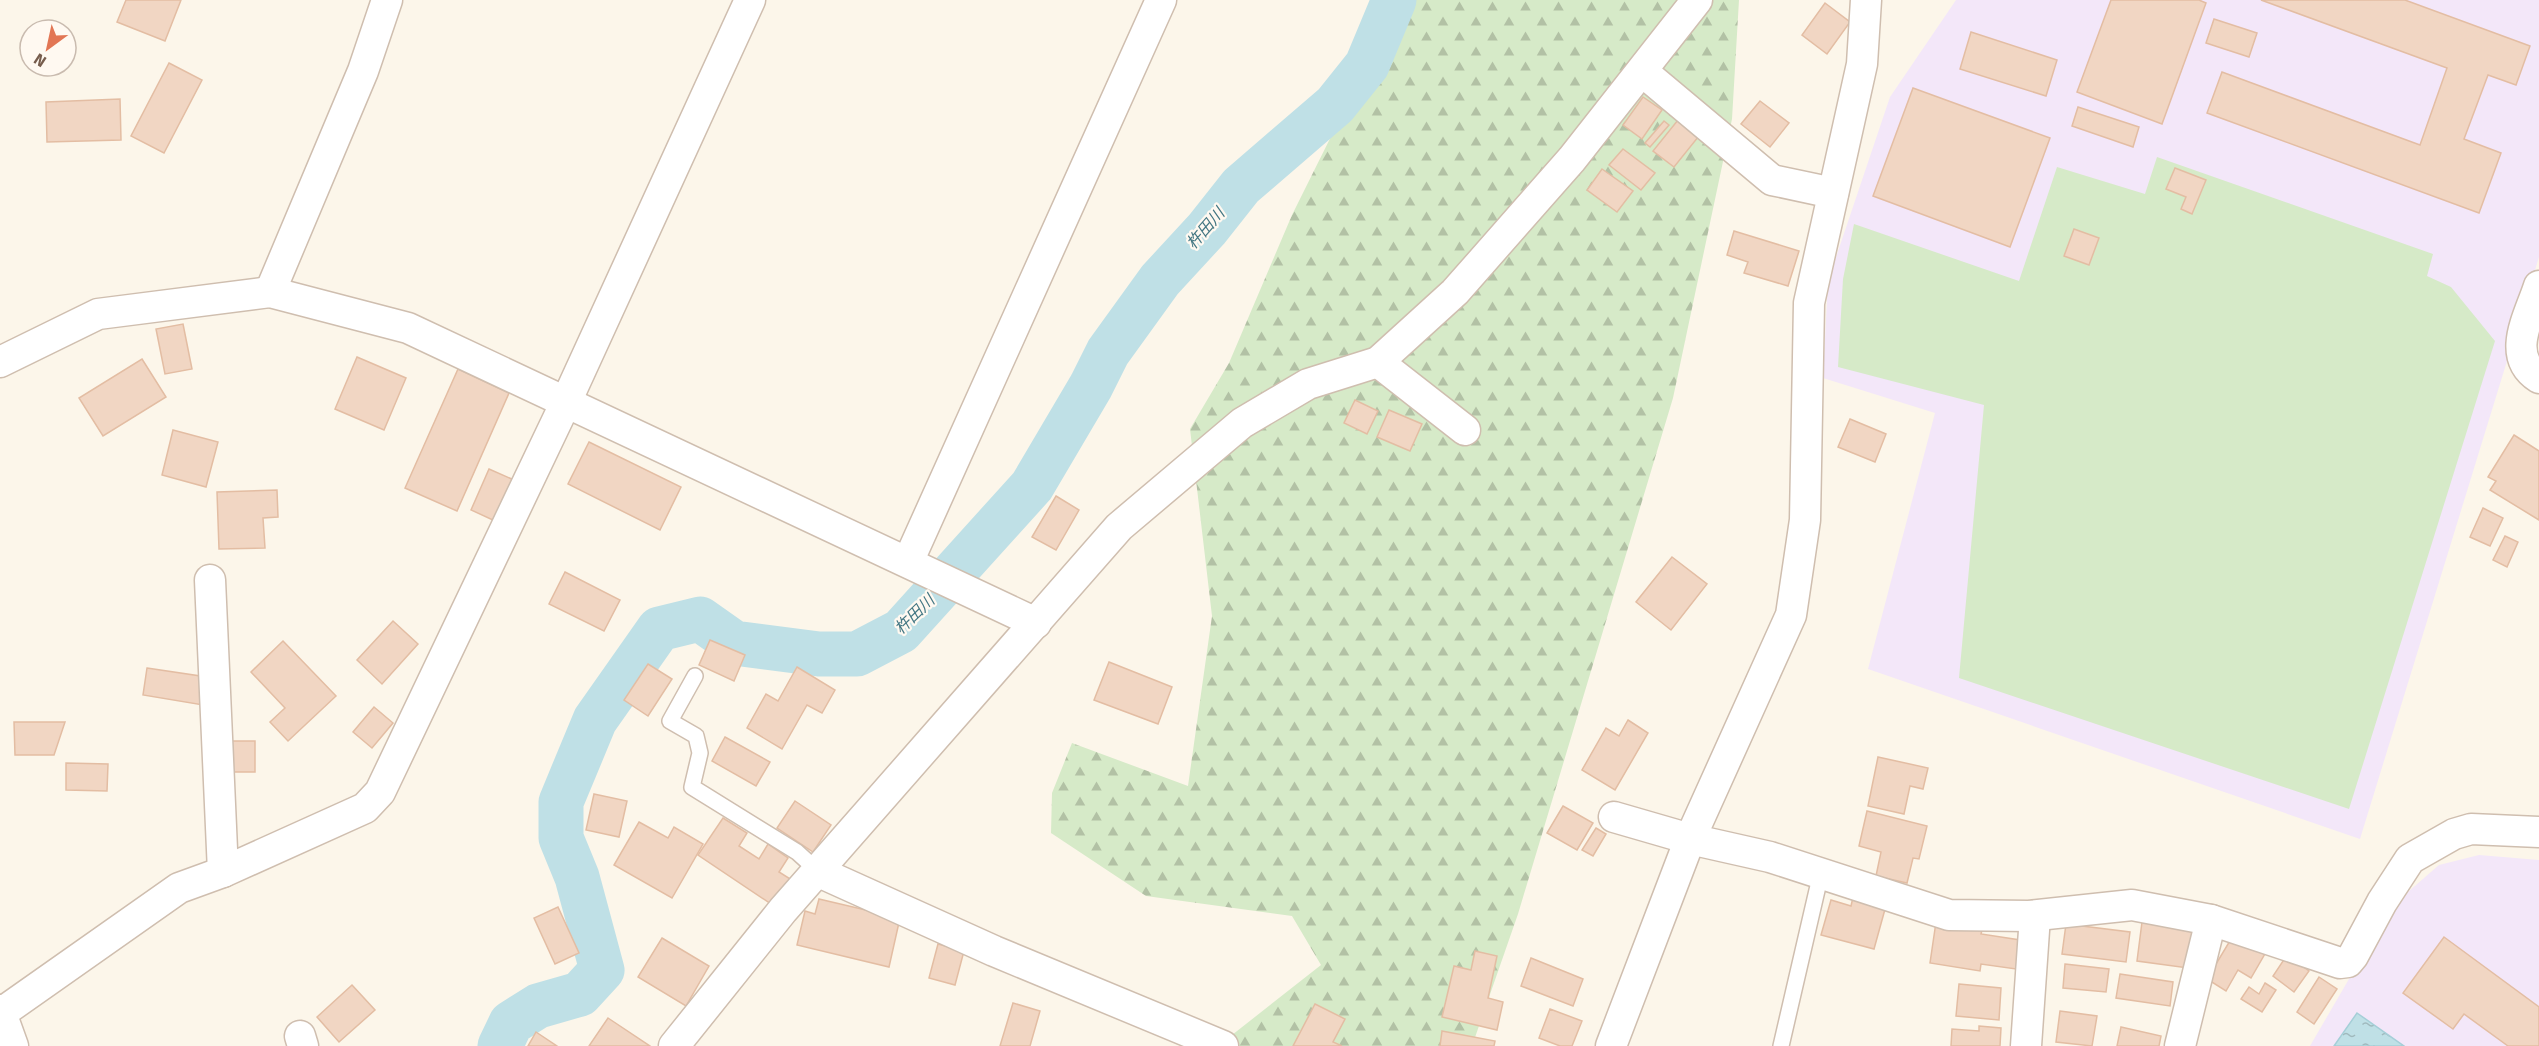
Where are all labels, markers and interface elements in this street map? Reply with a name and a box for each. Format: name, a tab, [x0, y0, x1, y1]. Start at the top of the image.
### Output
north arrow	[18, 18, 78, 78]
text: N	[30, 49, 50, 71]
water label: 杵田川	[1182, 202, 1230, 253]
water label: 杵田川	[890, 589, 940, 638]

